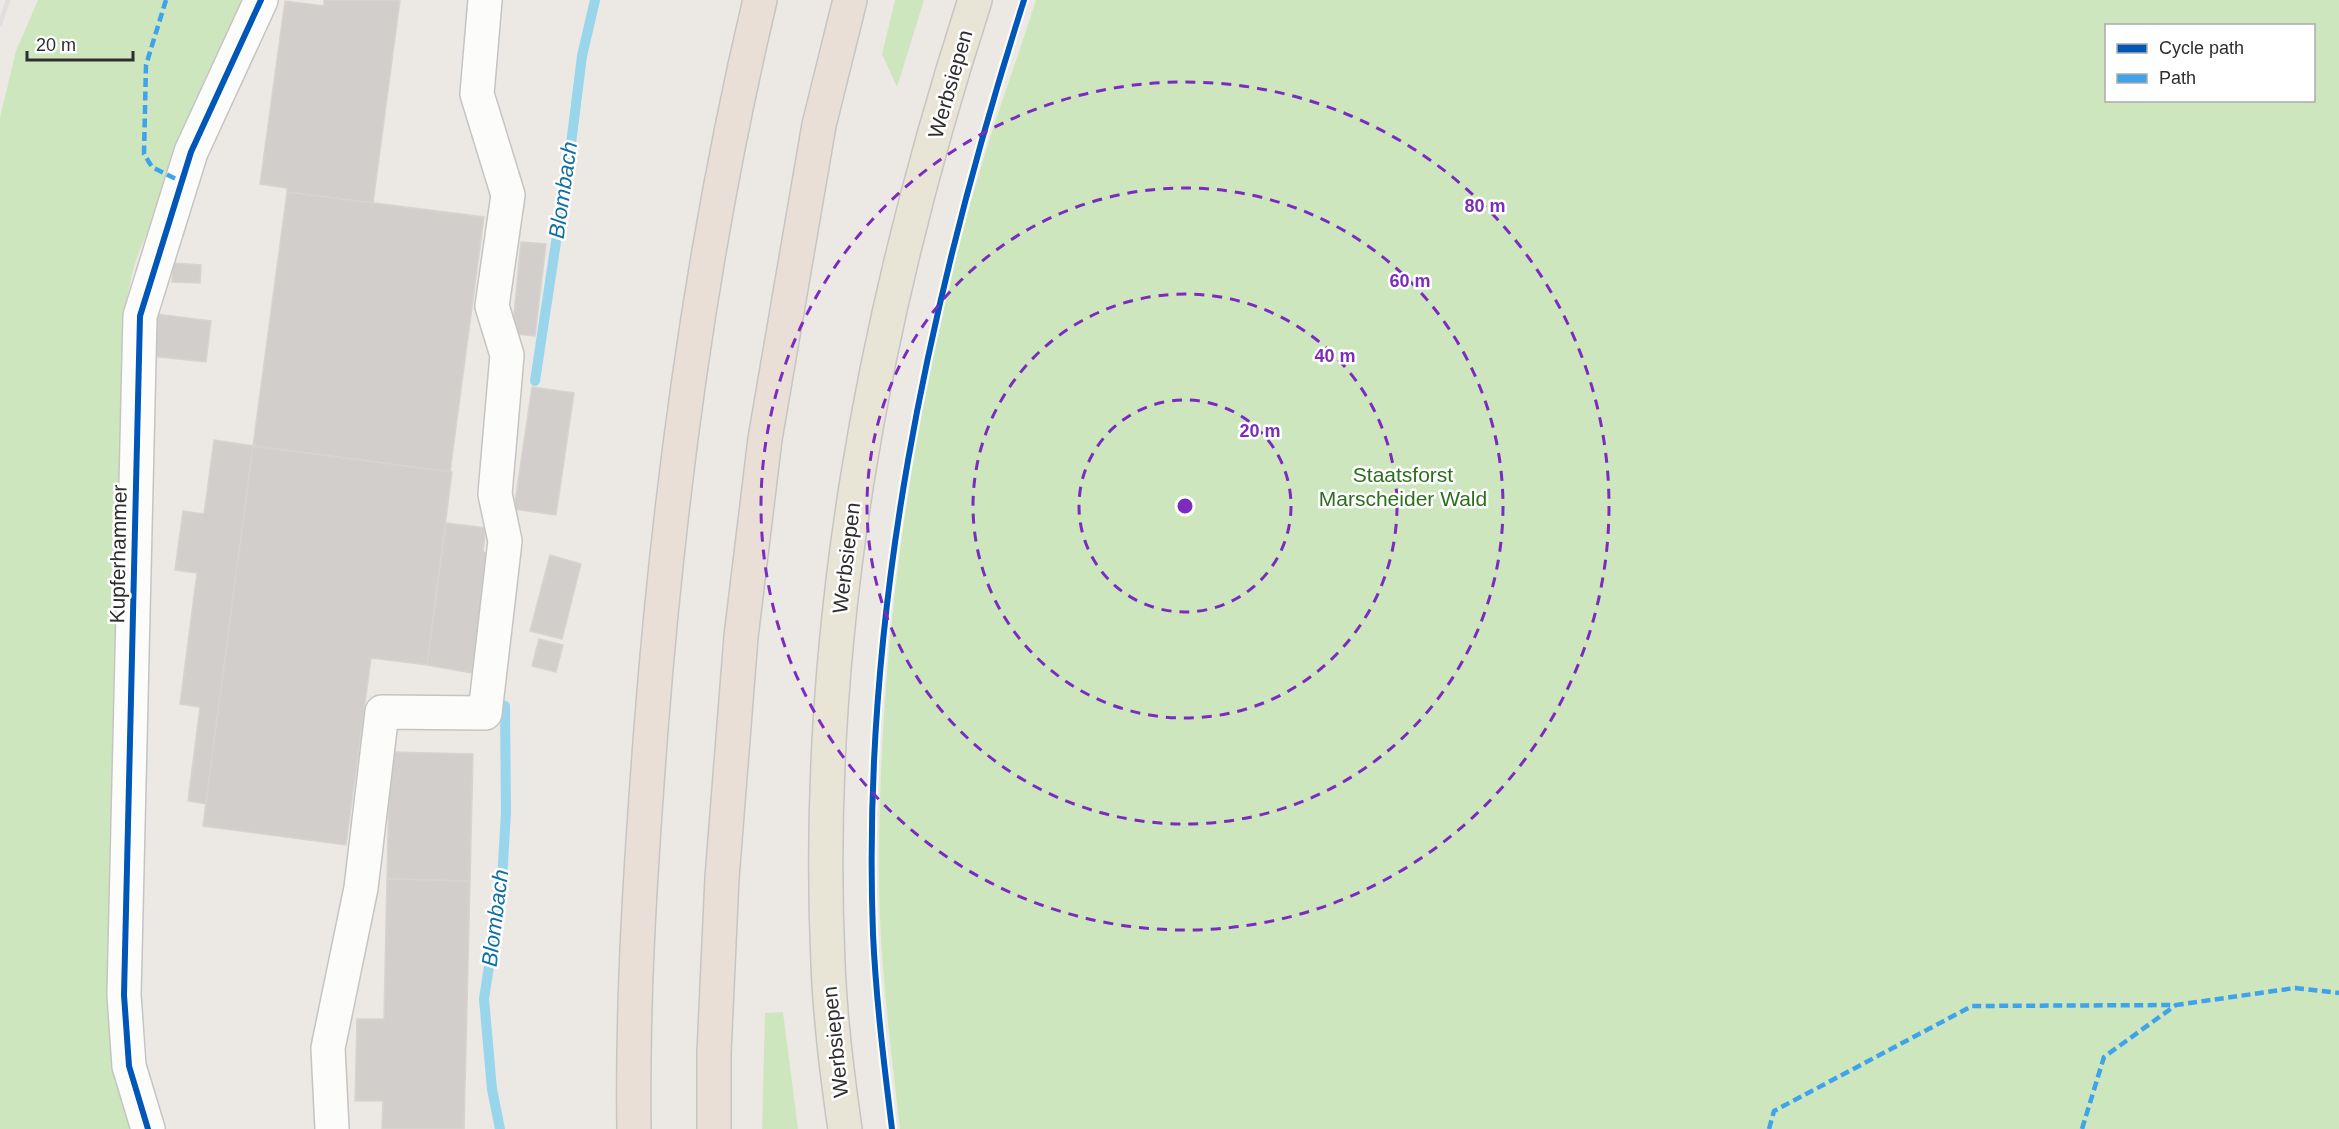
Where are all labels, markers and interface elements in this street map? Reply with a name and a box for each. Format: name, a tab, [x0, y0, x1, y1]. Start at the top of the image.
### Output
scale bar	[27, 24, 134, 62]
legend	[2105, 24, 2315, 102]
street label: Werbsiepen	[924, 27, 976, 141]
text: 20 m	[36, 35, 76, 55]
text: Cycle path	[2159, 38, 2244, 58]
text: Path	[2159, 68, 2196, 88]
water label: Blombach	[544, 140, 582, 240]
text: 80 m	[1464, 196, 1506, 216]
text: 60 m	[1389, 271, 1431, 291]
text: 40 m	[1314, 346, 1356, 366]
text: 20 m	[1239, 421, 1281, 441]
park label: Staatsforst Marscheider Wald	[1319, 463, 1487, 510]
street label: Kupferhammer	[105, 484, 131, 624]
centre of rings	[1175, 496, 1195, 516]
street label: Werbsiepen	[828, 501, 864, 615]
water label: Blombach	[477, 868, 513, 968]
street label: Werbsiepen	[818, 985, 852, 1099]

